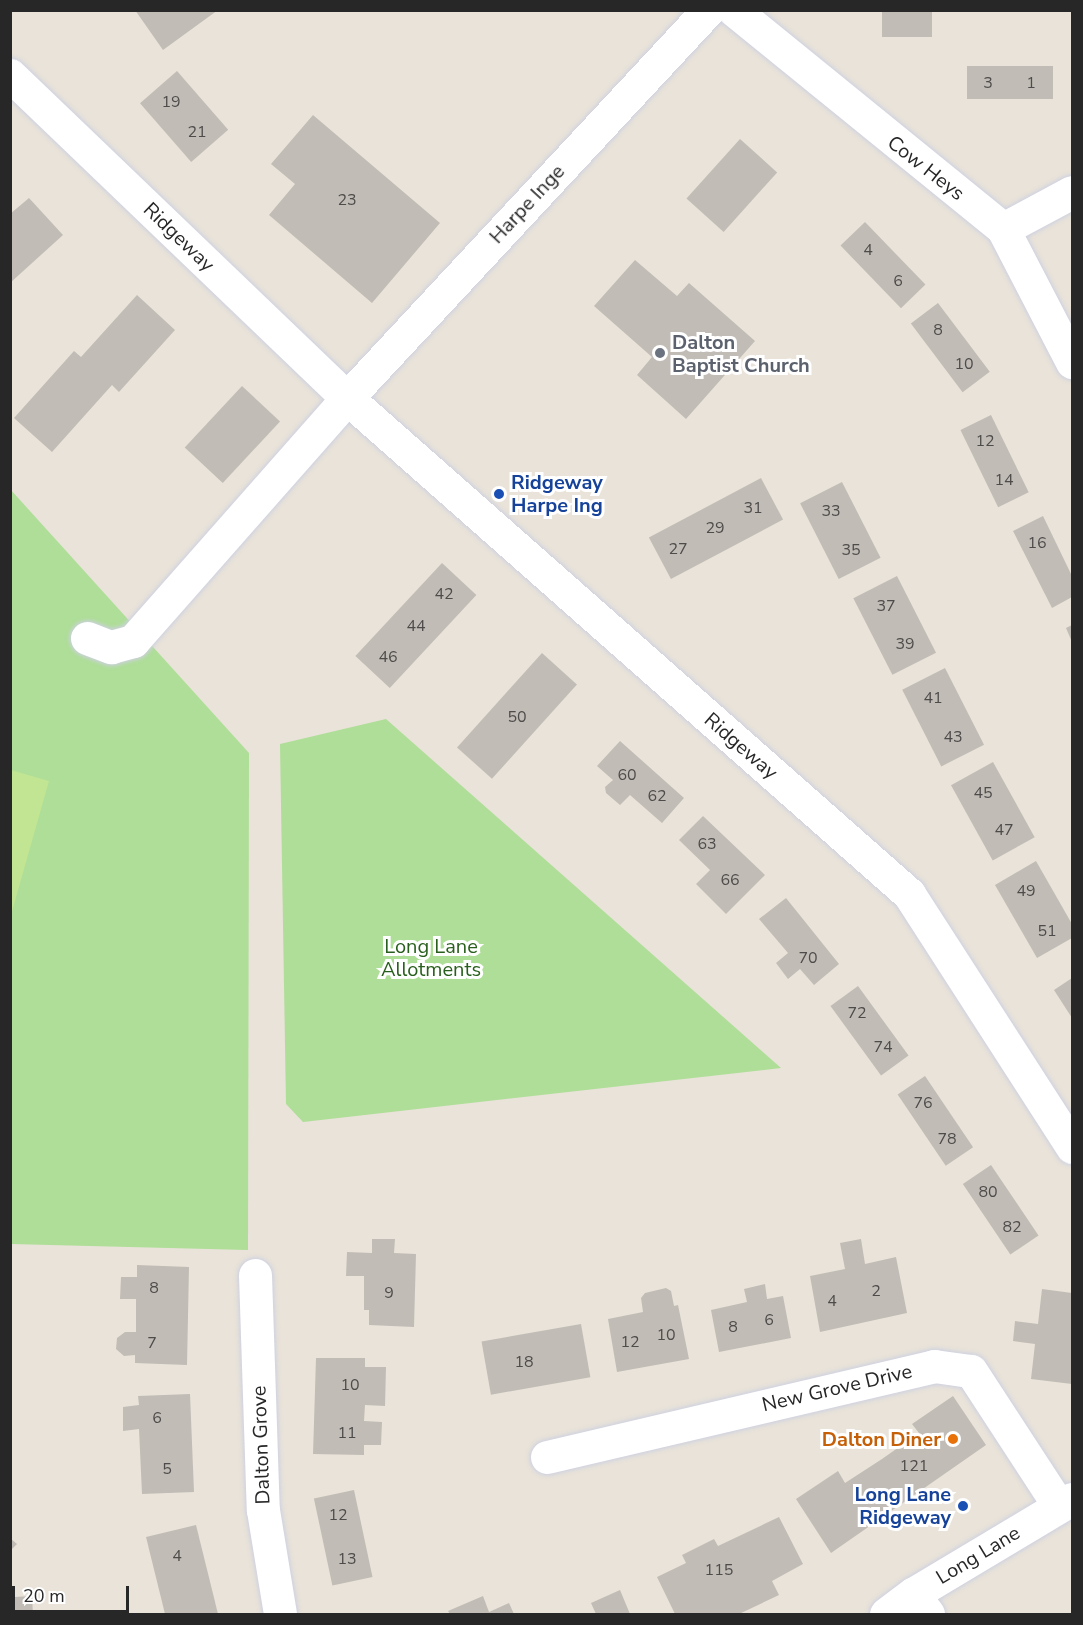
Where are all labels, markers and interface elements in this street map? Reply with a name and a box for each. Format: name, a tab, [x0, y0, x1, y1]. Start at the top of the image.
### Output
house number: 3	[983, 73, 993, 93]
house number: 1	[1026, 73, 1036, 93]
house number: 19	[161, 92, 181, 112]
house number: 21	[187, 122, 207, 142]
street label: Cow Heys	[883, 130, 969, 206]
street label: Harpe Inge	[484, 160, 570, 248]
house number: 23	[337, 190, 357, 210]
street label: Ridgeway	[139, 197, 219, 277]
house number: 4	[863, 240, 873, 260]
house number: 6	[893, 271, 903, 291]
house number: 8	[933, 320, 943, 340]
place label: Dalton Baptist Church	[672, 330, 810, 377]
marker: Dalton Baptist Church	[653, 346, 667, 360]
house number: 10	[954, 354, 974, 374]
house number: 12	[975, 431, 995, 451]
place label: Ridgeway Harpe Ing	[511, 470, 603, 517]
house number: 14	[994, 470, 1014, 490]
marker: Ridgeway Harpe Ing	[492, 487, 506, 501]
house number: 31	[743, 498, 763, 518]
house number: 33	[821, 501, 841, 521]
house number: 29	[705, 518, 725, 538]
house number: 16	[1027, 533, 1047, 553]
house number: 27	[668, 539, 688, 559]
house number: 35	[841, 540, 861, 560]
house number: 42	[434, 584, 454, 604]
house number: 37	[876, 596, 896, 616]
house number: 44	[406, 616, 426, 636]
house number: 39	[895, 634, 915, 654]
house number: 46	[378, 647, 398, 667]
house number: 41	[923, 688, 943, 708]
house number: 50	[507, 707, 527, 727]
street label: Ridgeway	[699, 708, 783, 784]
house number: 43	[943, 727, 963, 747]
house number: 60	[617, 765, 637, 785]
house number: 45	[973, 783, 993, 803]
house number: 62	[647, 786, 667, 806]
house number: 47	[994, 820, 1014, 840]
house number: 63	[697, 834, 717, 854]
house number: 66	[720, 870, 740, 890]
house number: 49	[1016, 881, 1036, 901]
house number: 51	[1037, 921, 1057, 941]
park label: Long Lane Allotments	[381, 935, 481, 982]
house number: 70	[798, 948, 818, 968]
house number: 72	[847, 1003, 867, 1023]
house number: 74	[873, 1037, 893, 1057]
house number: 76	[913, 1093, 933, 1113]
house number: 78	[937, 1129, 957, 1149]
house number: 80	[978, 1182, 998, 1202]
house number: 82	[1002, 1217, 1022, 1237]
house number: 8	[149, 1278, 159, 1298]
house number: 2	[871, 1281, 881, 1301]
house number: 9	[384, 1283, 394, 1303]
house number: 4	[827, 1291, 837, 1311]
house number: 6	[764, 1310, 774, 1330]
house number: 8	[728, 1317, 738, 1337]
house number: 10	[656, 1325, 676, 1345]
house number: 12	[620, 1332, 640, 1352]
house number: 7	[147, 1333, 157, 1353]
house number: 18	[514, 1352, 534, 1372]
street label: New Grove Drive	[760, 1359, 914, 1417]
house number: 10	[340, 1375, 360, 1395]
street label: Dalton Grove	[247, 1385, 275, 1505]
house number: 6	[152, 1408, 162, 1428]
house number: 11	[337, 1423, 357, 1443]
place label: Dalton Diner	[822, 1427, 941, 1451]
marker: Dalton Diner	[946, 1432, 960, 1446]
house number: 121	[900, 1456, 928, 1476]
house number: 5	[162, 1459, 172, 1479]
place label: Long Lane Ridgeway	[854, 1482, 951, 1529]
marker: Long Lane Ridgeway	[956, 1499, 970, 1513]
house number: 12	[328, 1505, 348, 1525]
street label: Long Lane	[932, 1521, 1024, 1589]
house number: 4	[172, 1546, 182, 1566]
house number: 13	[337, 1549, 357, 1569]
house number: 115	[705, 1560, 733, 1580]
scale bar	[15, 1574, 132, 1612]
text: 20 m	[23, 1584, 65, 1608]

